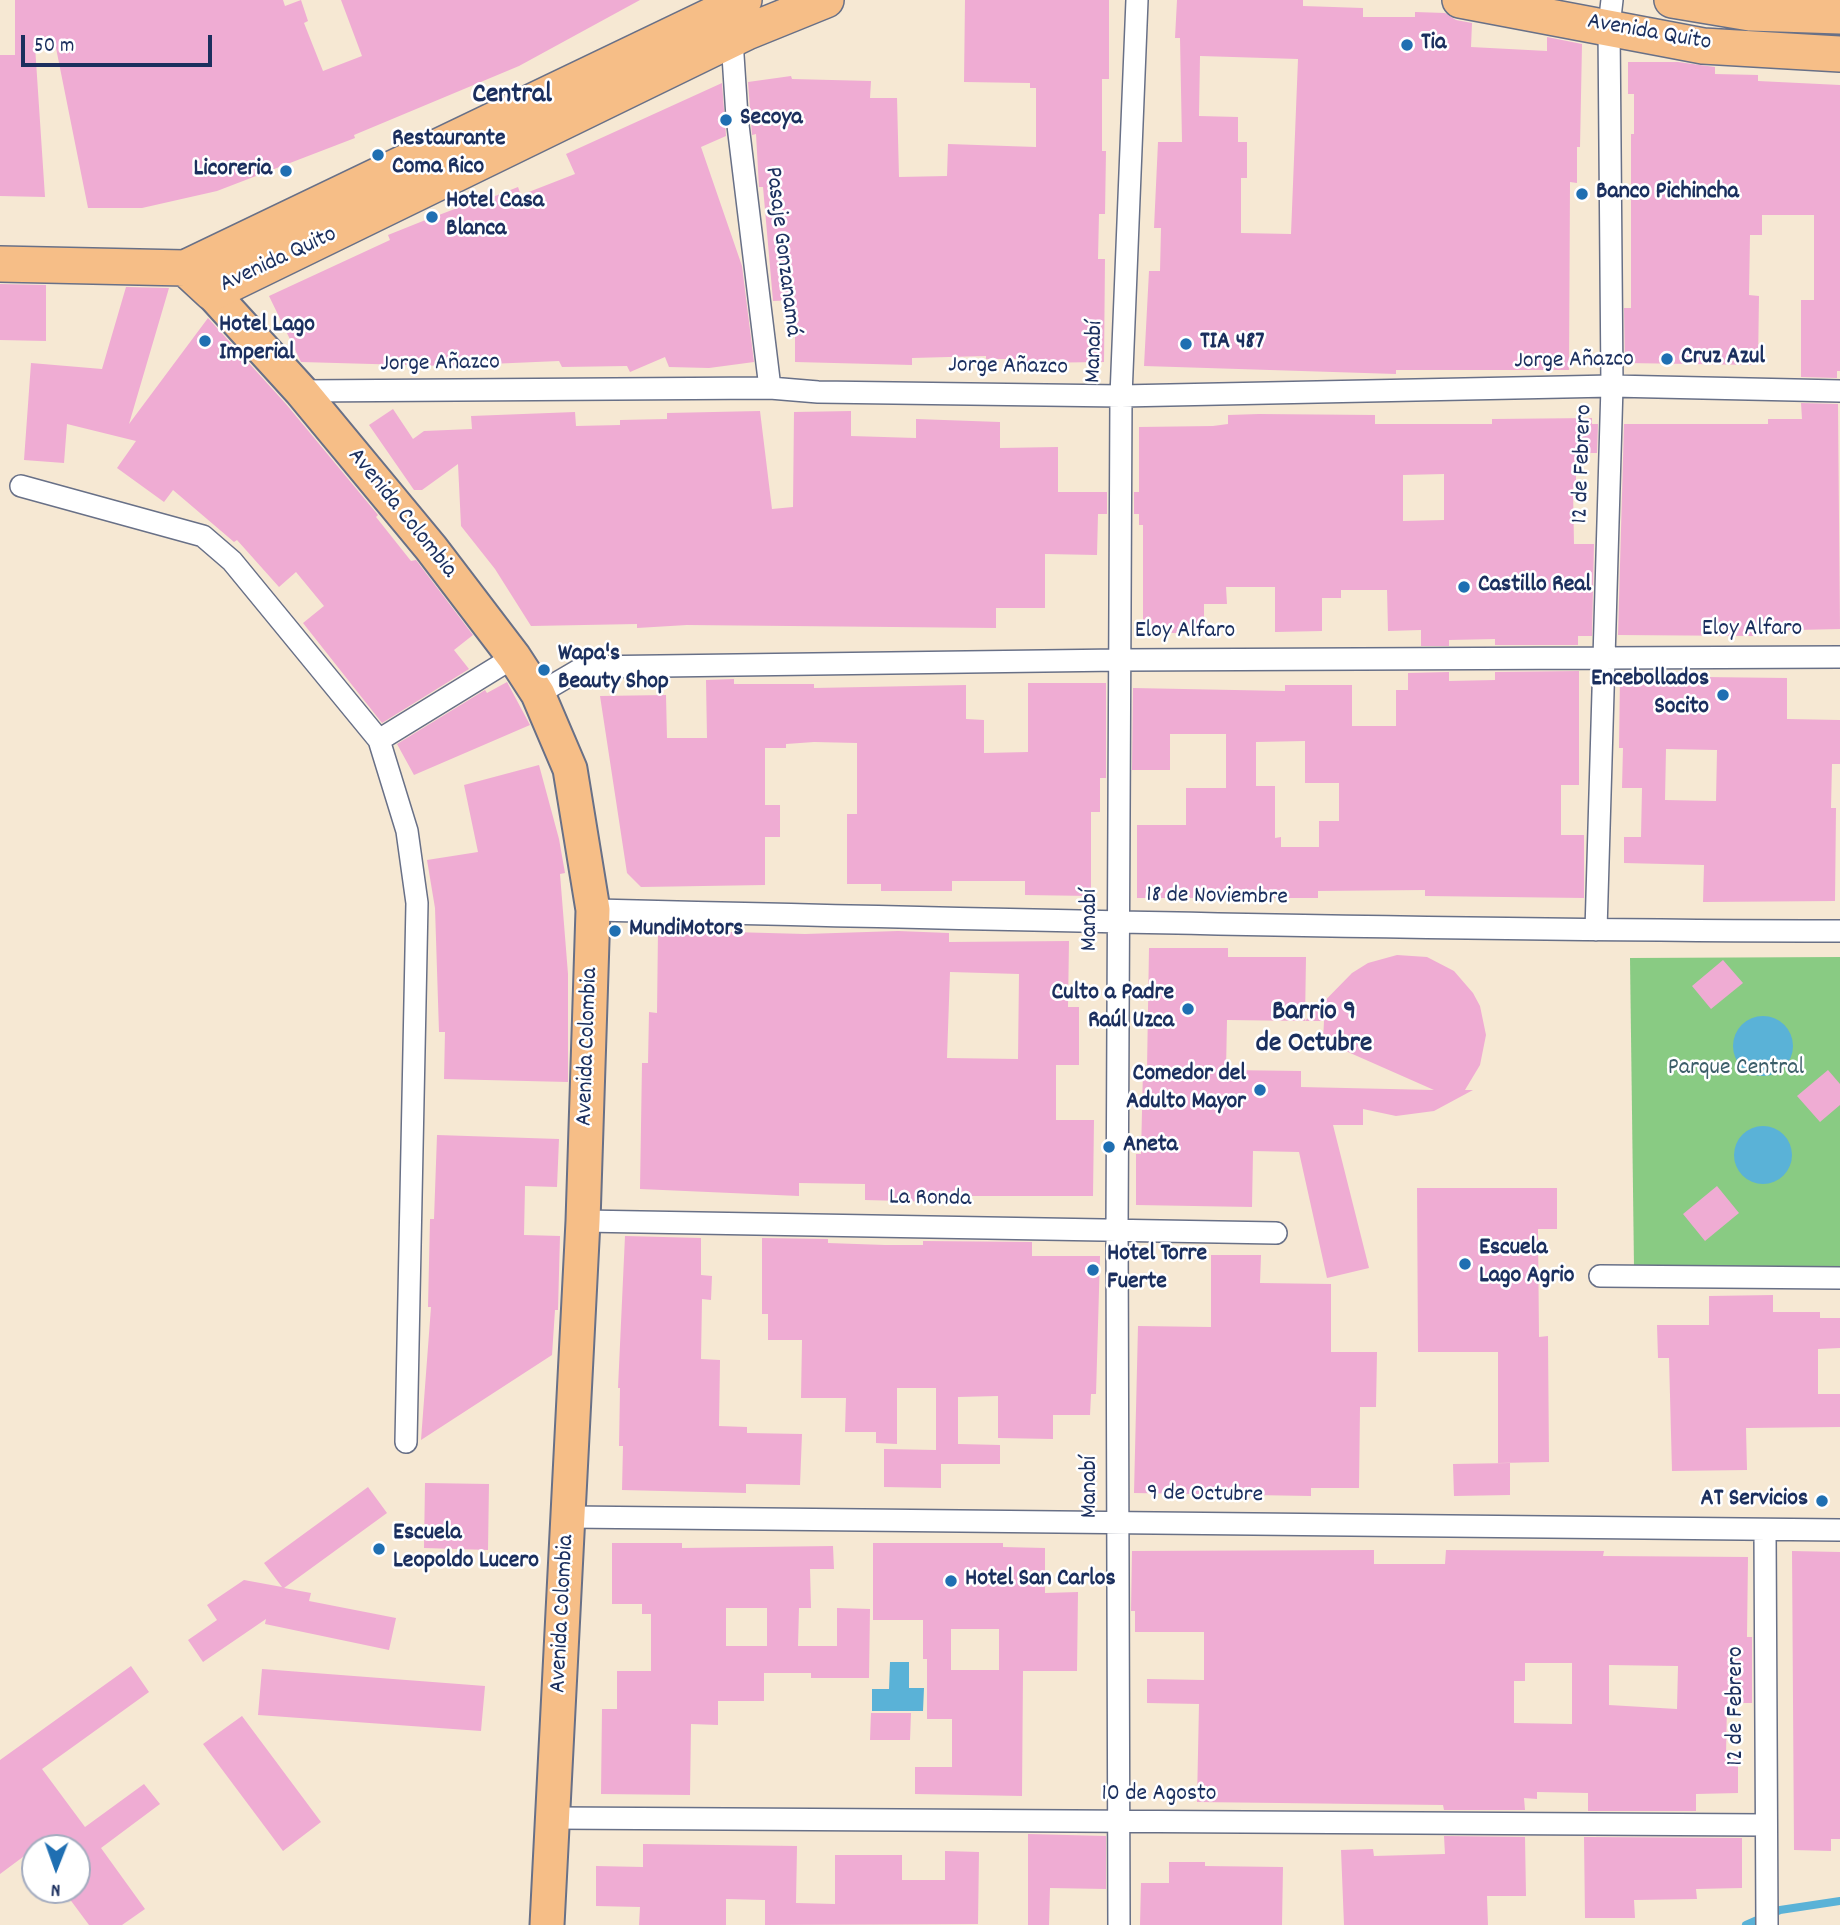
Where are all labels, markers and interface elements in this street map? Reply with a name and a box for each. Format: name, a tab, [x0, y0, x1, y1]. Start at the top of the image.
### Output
street label: Avenida Quito	[1585, 9, 1713, 59]
scale bar	[24, 21, 215, 65]
place label: Tia	[1421, 31, 1446, 59]
text: 50 m	[34, 32, 74, 62]
marker: Tia	[1399, 37, 1415, 53]
district label: Central	[472, 80, 552, 114]
place label: Secoya	[740, 106, 802, 134]
marker: Secoya	[718, 112, 734, 128]
place label: Restaurante Coma Rico	[392, 127, 505, 183]
marker: Restaurante Coma Rico	[370, 147, 386, 163]
place label: Licoreria	[193, 157, 272, 185]
marker: Licoreria	[278, 163, 294, 179]
street label: Pasaje Gonzanamá	[756, 165, 806, 339]
place label: Banco Pichincha	[1596, 180, 1739, 208]
marker: Banco Pichincha	[1574, 186, 1590, 202]
place label: Hotel Casa Blanca	[446, 189, 544, 245]
marker: Hotel Casa Blanca	[424, 209, 440, 225]
street label: Avenida Quito	[216, 221, 342, 301]
place label: Hotel Lago Imperial	[219, 313, 315, 369]
street label: Manabí	[1081, 320, 1111, 384]
place label: TIA 487	[1200, 330, 1264, 358]
marker: Hotel Lago Imperial	[197, 333, 213, 349]
marker: TIA 487	[1178, 336, 1194, 352]
place label: Cruz Azul	[1681, 345, 1765, 373]
street label: Jorge Añazco	[1514, 347, 1634, 377]
street label: Jorge Añazco	[380, 350, 500, 380]
marker: Cruz Azul	[1659, 351, 1675, 367]
street label: Jorge Añazco	[948, 353, 1068, 383]
street label: 12 de Febrero	[1568, 404, 1600, 524]
street label: Avenida Colombia	[340, 443, 462, 585]
place label: Castillo Real	[1478, 573, 1591, 601]
marker: Castillo Real	[1456, 579, 1472, 595]
street label: Eloy Alfaro	[1702, 617, 1802, 645]
street label: Eloy Alfaro	[1135, 619, 1235, 647]
place label: Wapa's Beauty Shop	[558, 642, 669, 698]
marker: Wapa's Beauty Shop	[536, 662, 552, 678]
place label: Encebollados Socito	[1591, 667, 1709, 723]
marker: Encebollados Socito	[1715, 687, 1731, 703]
street label: 18 de Noviembre	[1146, 882, 1288, 914]
street label: Manabí	[1078, 889, 1106, 951]
place label: MundiMotors	[629, 917, 743, 945]
marker: MundiMotors	[607, 923, 623, 939]
street label: Avenida Colombia	[572, 967, 606, 1127]
place label: Culto a Padre Raúl Uzca	[1051, 981, 1174, 1037]
district label: Barrio 9 de Octubre	[1256, 997, 1372, 1063]
marker: Culto a Padre Raúl Uzca	[1180, 1001, 1196, 1017]
park label: Parque Central	[1668, 1056, 1804, 1084]
place label: Comedor del Adulto Mayor	[1126, 1062, 1246, 1118]
marker: Comedor del Adulto Mayor	[1252, 1082, 1268, 1098]
place label: Aneta	[1123, 1133, 1178, 1161]
marker: Aneta	[1101, 1139, 1117, 1155]
street label: La Ronda	[888, 1185, 972, 1215]
place label: Escuela Lago Agrio	[1479, 1236, 1574, 1292]
place label: Hotel Torre Fuerte	[1107, 1242, 1207, 1298]
marker: Escuela Lago Agrio	[1457, 1256, 1473, 1272]
marker: Hotel Torre Fuerte	[1085, 1262, 1101, 1278]
street label: Manabí	[1078, 1456, 1106, 1518]
street label: 9 de Octubre	[1147, 1481, 1263, 1511]
place label: AT Servicios	[1701, 1487, 1808, 1515]
marker: AT Servicios	[1814, 1493, 1830, 1509]
place label: Escuela Leopoldo Lucero	[393, 1521, 539, 1577]
street label: Avenida Colombia	[545, 1534, 583, 1694]
marker: Escuela Leopoldo Lucero	[371, 1541, 387, 1557]
place label: Hotel San Carlos	[965, 1567, 1116, 1595]
marker: Hotel San Carlos	[943, 1573, 959, 1589]
street label: 12 de Febrero	[1724, 1646, 1752, 1766]
street label: 10 de Agosto	[1101, 1782, 1217, 1810]
north arrow	[21, 1834, 91, 1904]
text: N	[51, 1875, 61, 1902]

